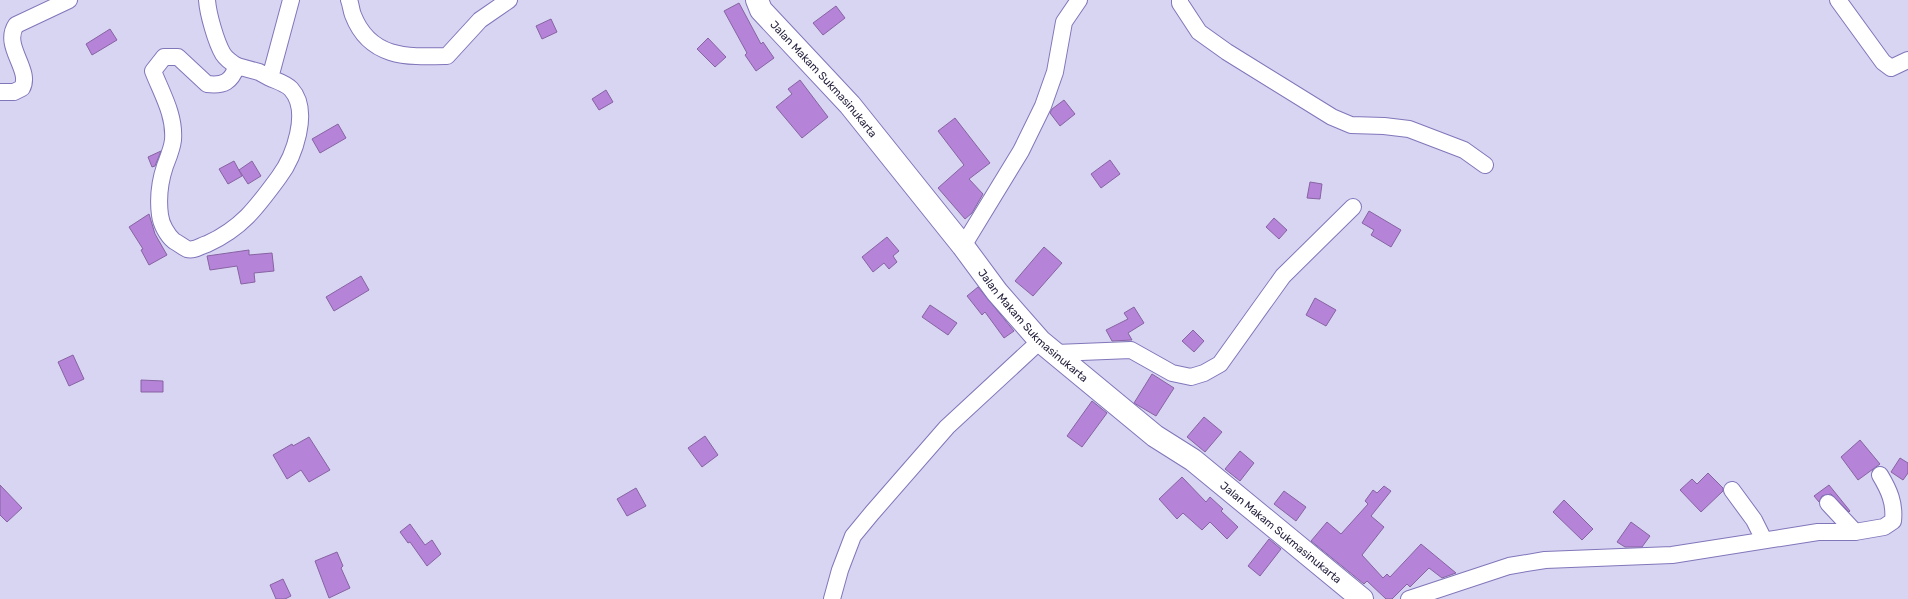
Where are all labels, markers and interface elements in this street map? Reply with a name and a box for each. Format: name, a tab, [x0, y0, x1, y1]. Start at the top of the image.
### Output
street label: Jalan Makam Sukmasinukarta	[768, 18, 880, 140]
street label: Jalan Makam Sukmasinukarta	[976, 266, 1091, 385]
street label: Jalan Makam Sukmasinukarta	[1218, 479, 1344, 586]

